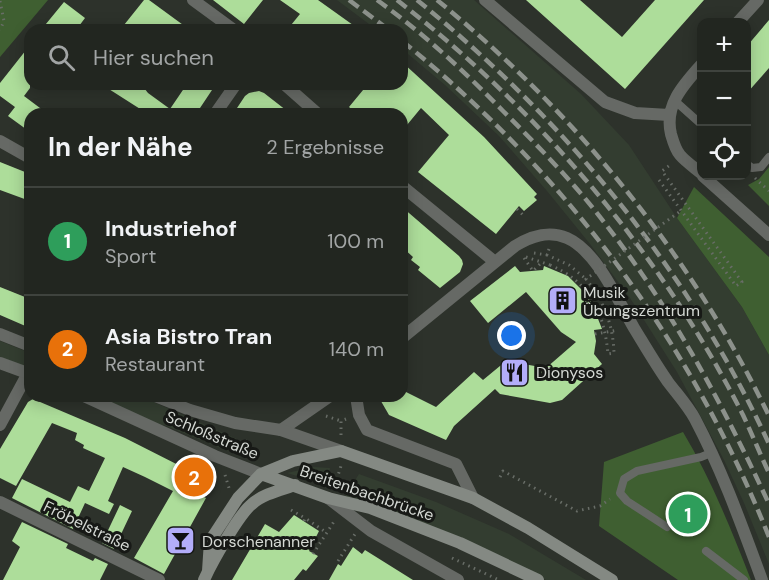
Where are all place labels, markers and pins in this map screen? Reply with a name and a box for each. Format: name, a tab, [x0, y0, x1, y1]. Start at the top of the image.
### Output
place label: Musik Übungszentrum	[583, 282, 700, 321]
building icon: Musik Übungszentrum	[546, 285, 578, 317]
restaurant icon: Dionysos	[499, 356, 531, 388]
place label: Dionysos	[536, 362, 603, 383]
pin: 2	[174, 454, 214, 500]
pin: 1	[668, 492, 708, 536]
bar icon: Dorschenanner	[165, 525, 197, 557]
place label: Dorschenanner	[202, 531, 315, 552]

